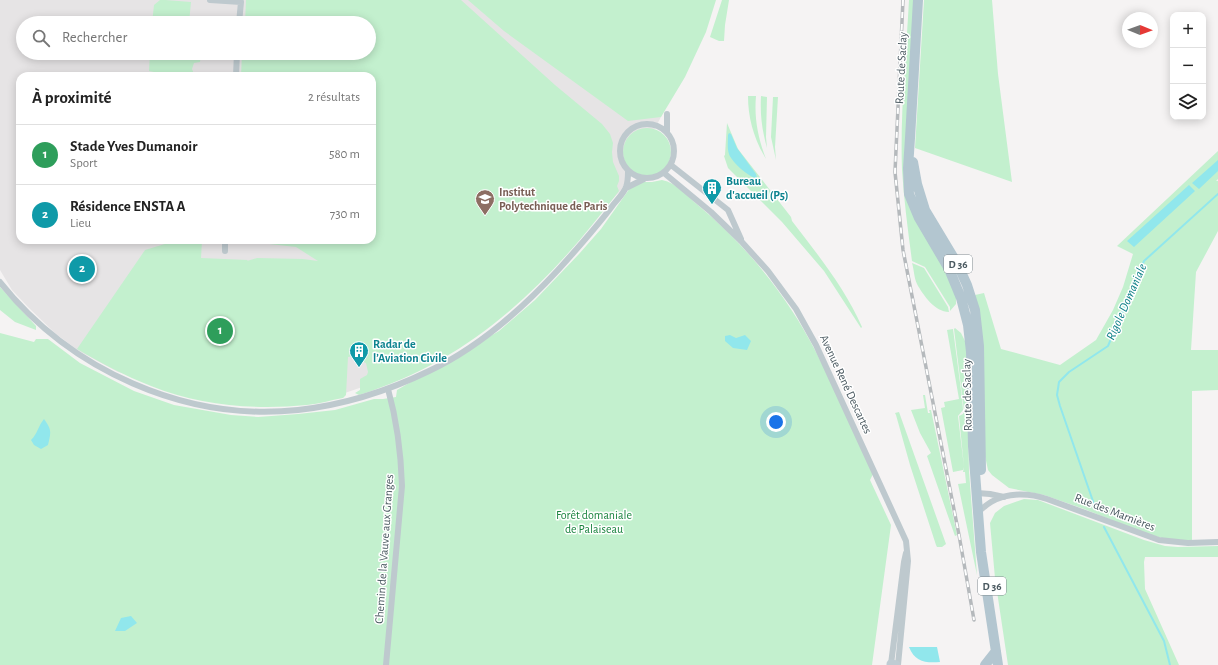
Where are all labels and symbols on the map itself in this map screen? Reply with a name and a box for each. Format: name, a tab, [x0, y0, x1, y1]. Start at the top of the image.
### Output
north arrow	[1122, 12, 1158, 48]
street label: Route de Saclay	[893, 32, 910, 104]
place label: Bureau d'accueil (P5)	[726, 175, 789, 202]
building icon: Bureau d'accueil (P5)	[701, 177, 723, 205]
place label: Institut Polytechnique de Paris	[499, 186, 608, 213]
school or university icon: Institut Polytechnique de Paris	[474, 188, 496, 216]
pin: 2	[69, 254, 95, 284]
road number: D 36	[944, 255, 972, 273]
water label: Rigole Domaniale	[1104, 262, 1150, 342]
pin: 1	[207, 316, 233, 346]
street label: Avenue René Descartes	[818, 333, 874, 435]
place label: Radar de l’Aviation Civile	[373, 338, 447, 364]
building icon: Radar de l’Aviation Civile	[348, 340, 370, 368]
street label: Route de Saclay	[960, 359, 975, 431]
your location	[766, 412, 786, 432]
street label: Chemin de la Vauve aux Granges	[373, 474, 395, 624]
street label: Rue des Marnières	[1073, 491, 1157, 533]
park label: Forêt domaniale de Palaiseau	[556, 509, 632, 535]
road number: D 36	[978, 577, 1006, 595]

